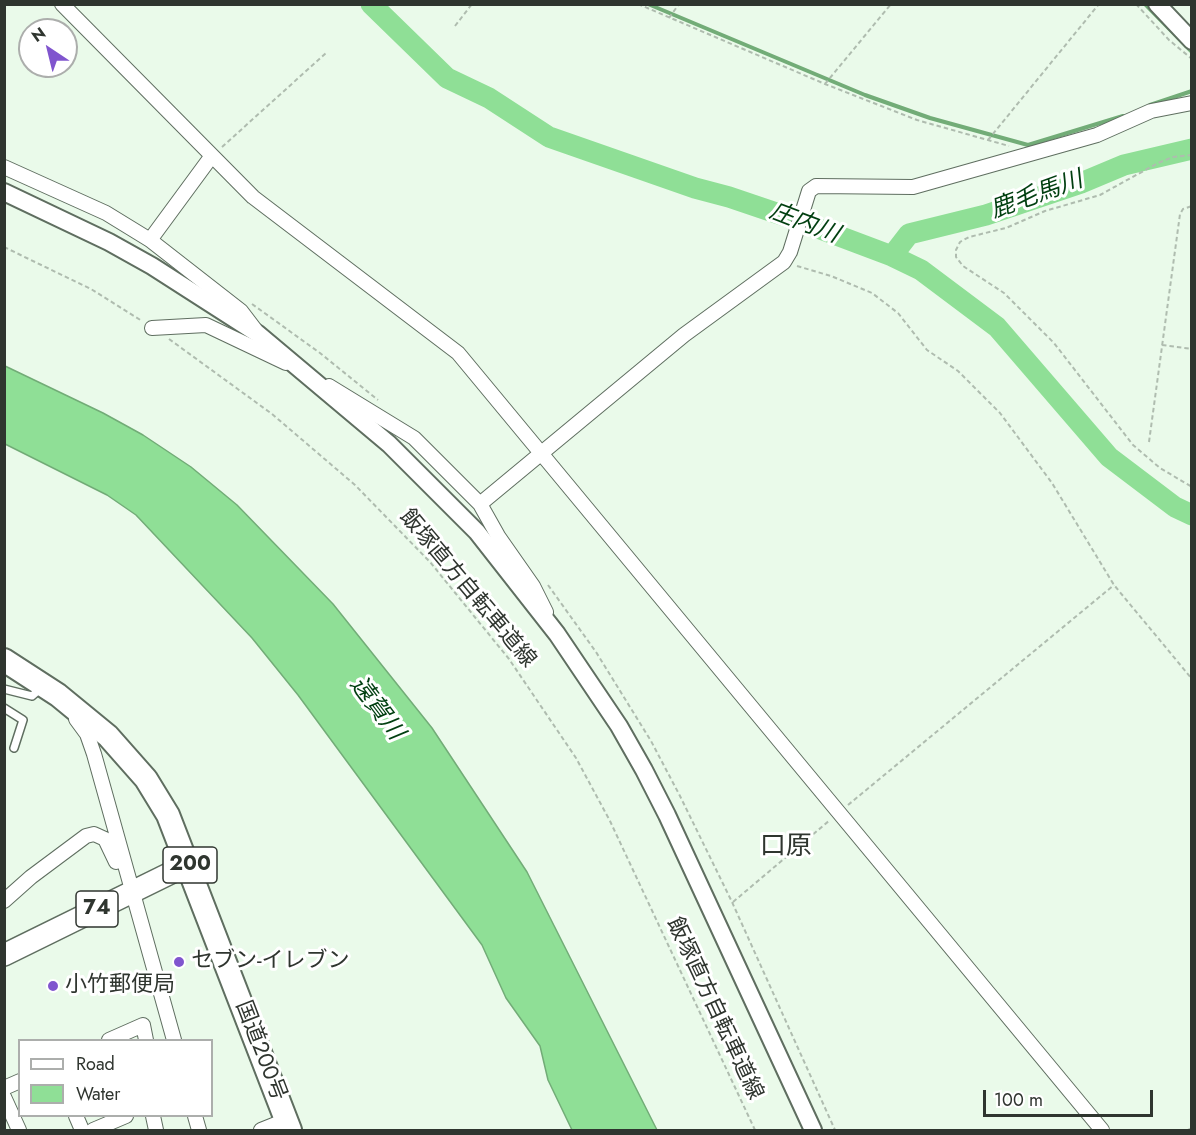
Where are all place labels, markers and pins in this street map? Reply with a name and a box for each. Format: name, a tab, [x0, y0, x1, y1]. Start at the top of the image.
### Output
place label: セブン-イレブン	[191, 949, 350, 975]
marker: セブン-イレブン	[172, 955, 186, 969]
place label: 小竹郵便局	[65, 973, 175, 999]
marker: 小竹郵便局	[46, 979, 60, 993]

